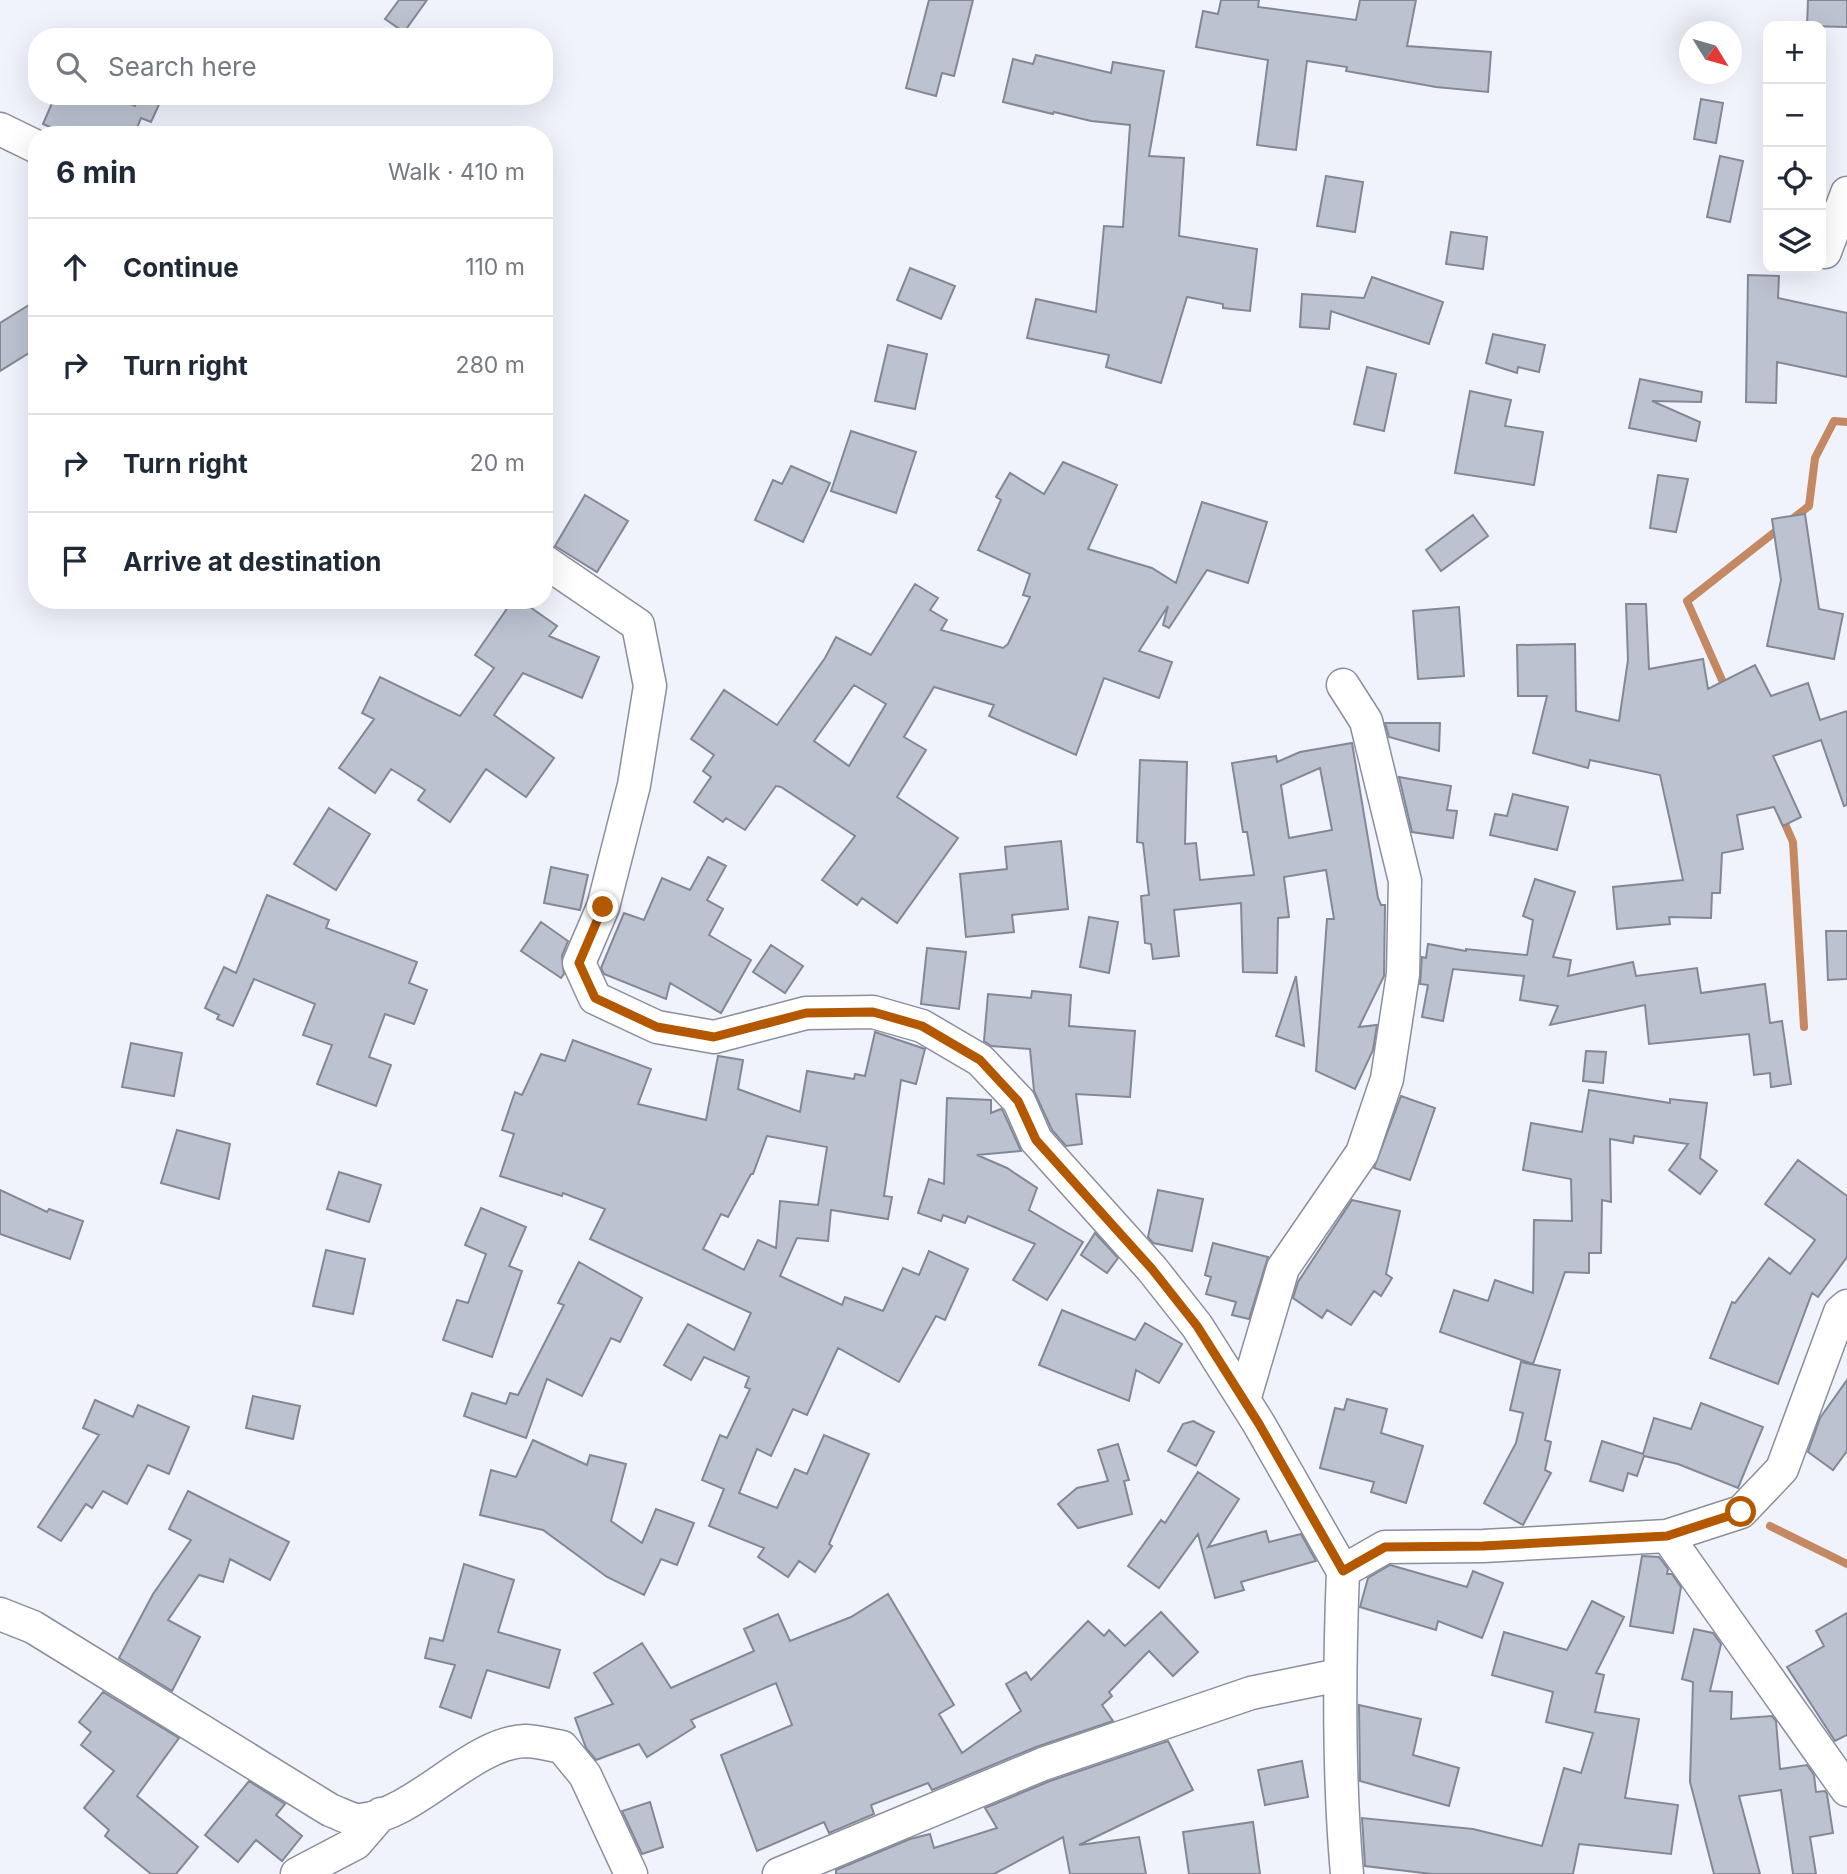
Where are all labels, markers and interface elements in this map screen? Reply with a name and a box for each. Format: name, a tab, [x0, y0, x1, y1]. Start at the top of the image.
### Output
north arrow	[1679, 21, 1742, 84]
map controls	[1763, 21, 1826, 273]
button: +	[1763, 21, 1826, 84]
search box	[28, 28, 553, 105]
icon: search	[52, 48, 90, 86]
text: Search here	[108, 51, 257, 82]
button: −	[1763, 84, 1826, 147]
button: locate	[1763, 147, 1826, 210]
text: 6 min	[56, 154, 137, 190]
text: Walk · 410 m	[388, 158, 525, 186]
button: layers	[1763, 210, 1826, 273]
icon: ahead	[56, 248, 94, 286]
text: Continue	[123, 252, 239, 283]
text: 110 m	[465, 253, 525, 281]
icon: right	[56, 346, 94, 384]
text: Turn right	[123, 350, 248, 381]
text: 280 m	[456, 351, 525, 379]
icon: right	[56, 444, 94, 482]
text: Turn right	[123, 448, 248, 479]
text: 20 m	[470, 449, 525, 477]
icon: arrive	[56, 542, 94, 580]
text: Arrive at destination	[123, 546, 382, 577]
route end	[587, 891, 618, 922]
route start	[1725, 1496, 1756, 1527]

